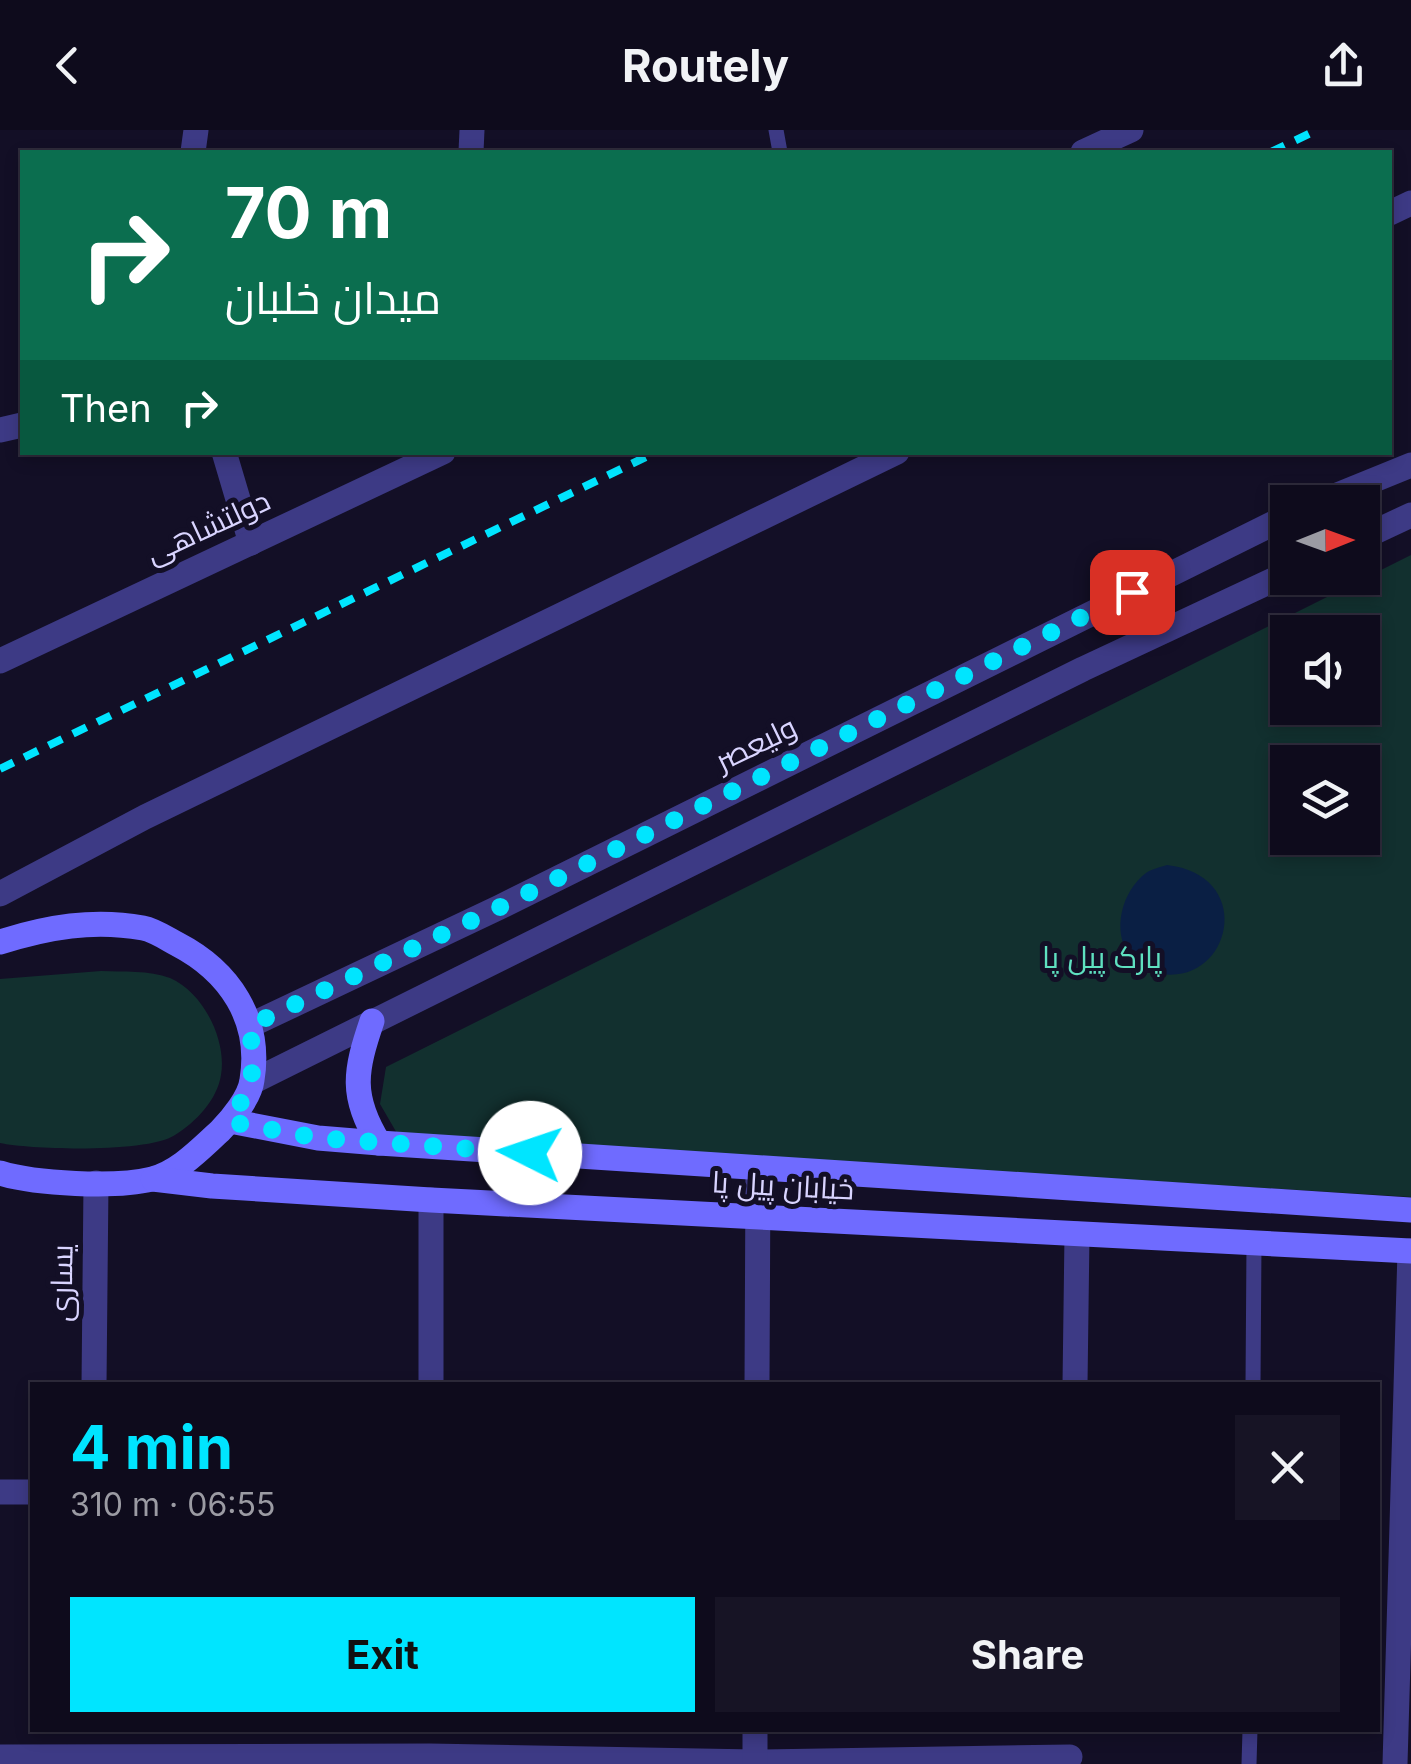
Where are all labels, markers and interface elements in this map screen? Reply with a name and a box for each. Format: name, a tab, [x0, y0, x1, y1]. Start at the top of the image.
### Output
icon: back	[40, 38, 95, 93]
text: Routely	[622, 38, 789, 93]
icon: share	[1316, 38, 1371, 93]
text: 70 m	[225, 170, 392, 255]
icon: right	[60, 190, 190, 320]
text: میدان خلبان	[225, 270, 441, 325]
icon: right	[172, 380, 227, 435]
text: Then	[60, 385, 152, 431]
street label: دولتشاهی	[140, 482, 276, 571]
north arrow	[1270, 485, 1380, 595]
map controls	[1270, 485, 1380, 855]
pin	[1090, 550, 1175, 635]
icon: arrive	[1105, 565, 1160, 620]
button: sound	[1270, 615, 1380, 725]
street label: ولیعصر	[707, 708, 802, 779]
button: layers	[1270, 745, 1380, 855]
park label: پارک پیل پا	[1042, 939, 1162, 977]
position arrow	[478, 1101, 582, 1205]
street label: خیابان پیل پا	[711, 1163, 855, 1209]
street label: یساری	[42, 1244, 80, 1322]
text: 4 min	[70, 1411, 233, 1483]
button: close	[1235, 1415, 1340, 1520]
text: 310 m · 06:55	[70, 1485, 275, 1524]
button: Exit	[70, 1597, 695, 1712]
button: Share	[715, 1597, 1340, 1712]

